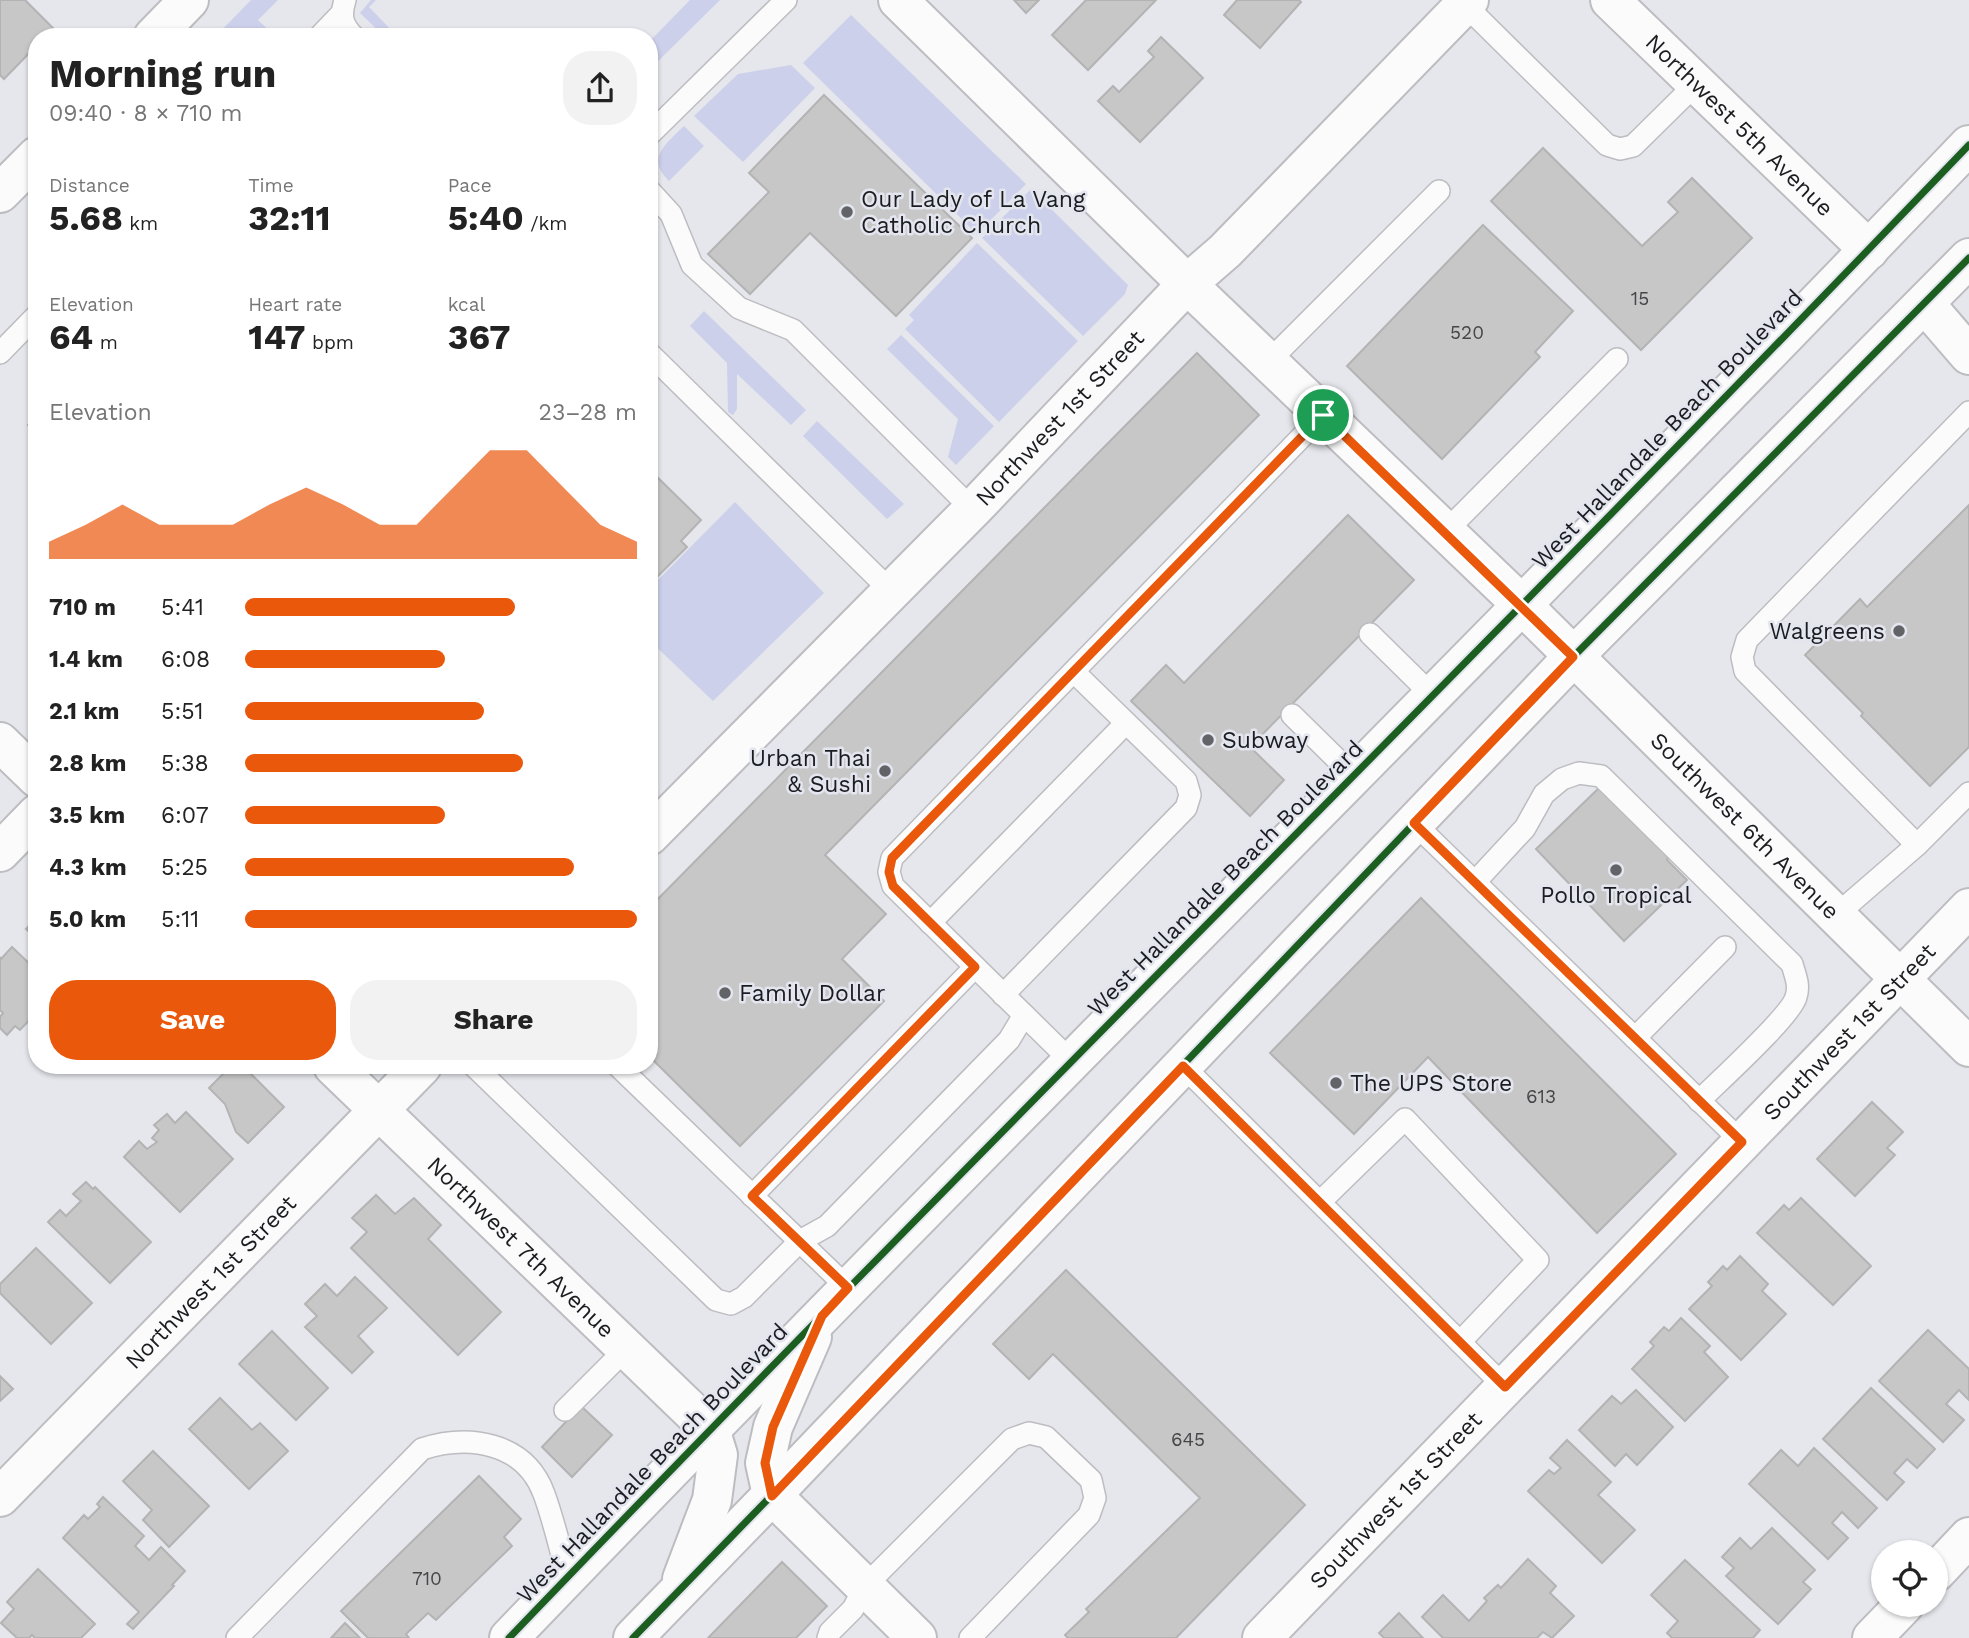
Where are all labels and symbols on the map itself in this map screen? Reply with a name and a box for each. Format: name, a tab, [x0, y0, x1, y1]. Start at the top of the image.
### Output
street label: Northwest 5th Avenue	[1640, 29, 1839, 222]
place label: Our Lady of La Vang Catholic Church	[861, 186, 1086, 239]
marker: Our Lady of La Vang Catholic Church	[839, 204, 855, 220]
street label: West Hallandale Beach Boulevard	[1526, 284, 1808, 575]
house number: 15	[1631, 287, 1649, 310]
house number: 520	[1450, 321, 1484, 344]
street label: Northwest 1st Street	[970, 325, 1150, 512]
pin	[1293, 385, 1353, 445]
place label: Walgreens	[1770, 618, 1885, 645]
marker: Walgreens	[1891, 623, 1907, 639]
place label: Subway	[1222, 727, 1308, 754]
street label: Southwest 6th Avenue	[1645, 727, 1845, 925]
marker: Subway	[1200, 732, 1216, 748]
street label: West Hallandale Beach Boulevard	[1082, 735, 1369, 1022]
place label: Urban Thai & Sushi	[750, 745, 871, 798]
marker: Urban Thai & Sushi	[877, 763, 893, 779]
marker: Pollo Tropical	[1608, 862, 1624, 878]
place label: Pollo Tropical	[1540, 882, 1692, 909]
street label: Southwest 1st Street	[1758, 938, 1941, 1126]
place label: Family Dollar	[739, 980, 885, 1007]
marker: Family Dollar	[717, 985, 733, 1001]
place label: The UPS Store	[1350, 1070, 1512, 1097]
marker: The UPS Store	[1328, 1075, 1344, 1091]
house number: 613	[1526, 1085, 1556, 1108]
street label: Northwest 7th Avenue	[422, 1151, 620, 1343]
street label: Northwest 1st Street	[120, 1190, 302, 1375]
street label: West Hallandale Beach Boulevard	[511, 1318, 793, 1609]
street label: Southwest 1st Street	[1304, 1406, 1488, 1594]
house number: 645	[1171, 1428, 1205, 1451]
house number: 710	[412, 1567, 442, 1590]

